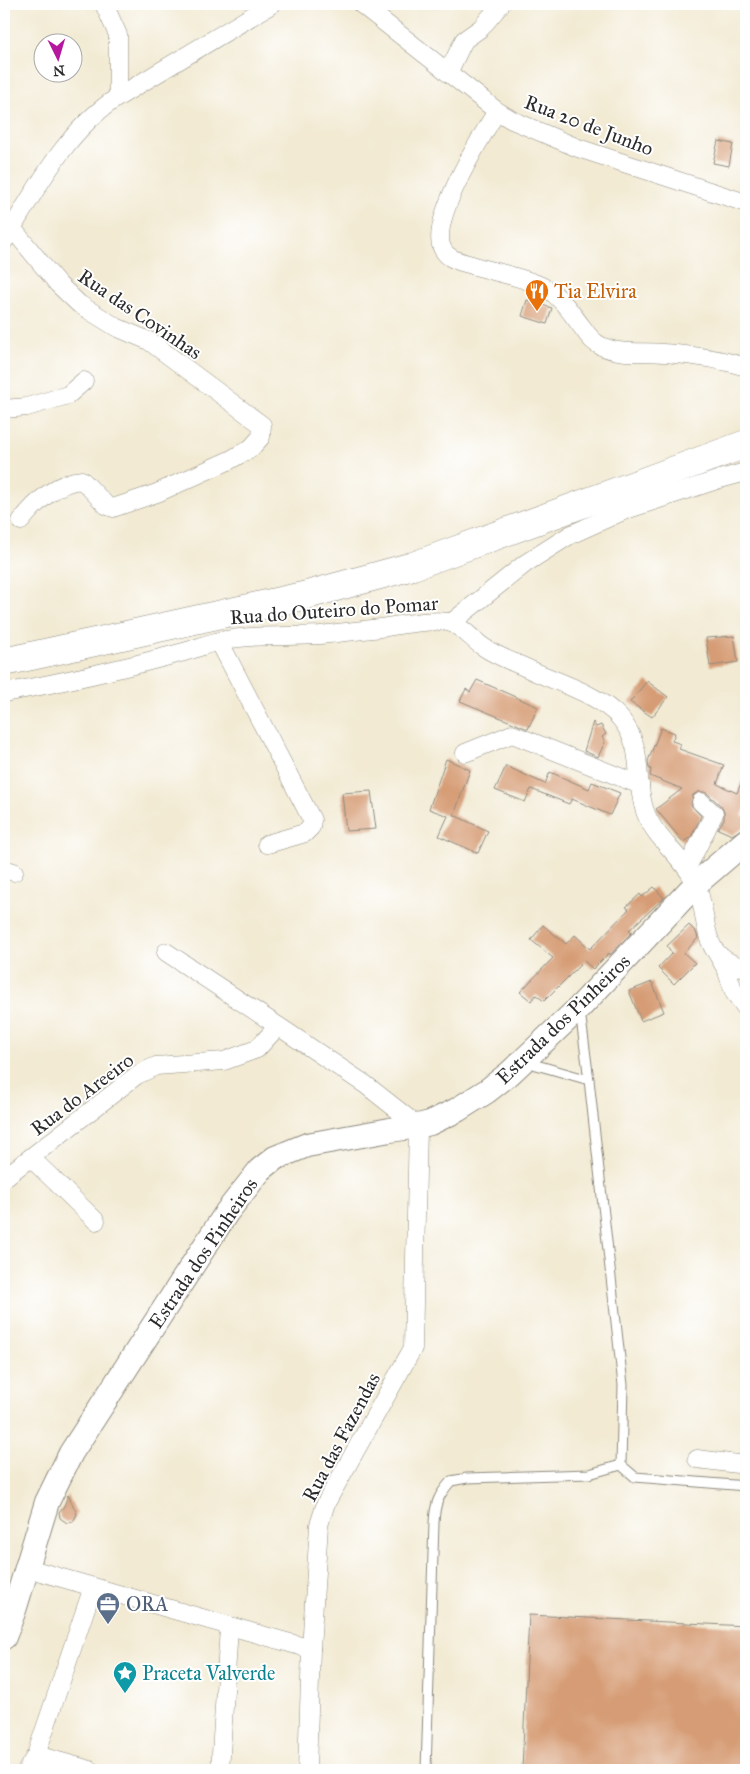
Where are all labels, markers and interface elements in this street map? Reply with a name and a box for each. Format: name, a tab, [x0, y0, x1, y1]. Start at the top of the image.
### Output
north arrow	[32, 32, 82, 82]
text: N	[52, 61, 66, 79]
street label: Rua 20 de Junho	[521, 89, 657, 162]
street label: Rua das Covinhas	[74, 264, 206, 364]
restaurant icon: Tia Elvira	[524, 278, 550, 312]
place label: Tia Elvira	[554, 279, 637, 303]
street label: Rua do Outeiro do Pomar	[229, 591, 440, 629]
street label: Estrada dos Pinheiros	[491, 949, 635, 1089]
street label: Rua do Areeiro	[26, 1048, 138, 1140]
street label: Estrada dos Pinheiros	[144, 1173, 262, 1333]
street label: Rua das Fazendas	[297, 1368, 385, 1506]
office icon: ORA	[95, 1591, 121, 1625]
place label: ORA	[126, 1592, 169, 1616]
place icon: Praceta Valverde	[112, 1660, 138, 1694]
place label: Praceta Valverde	[142, 1661, 275, 1685]

